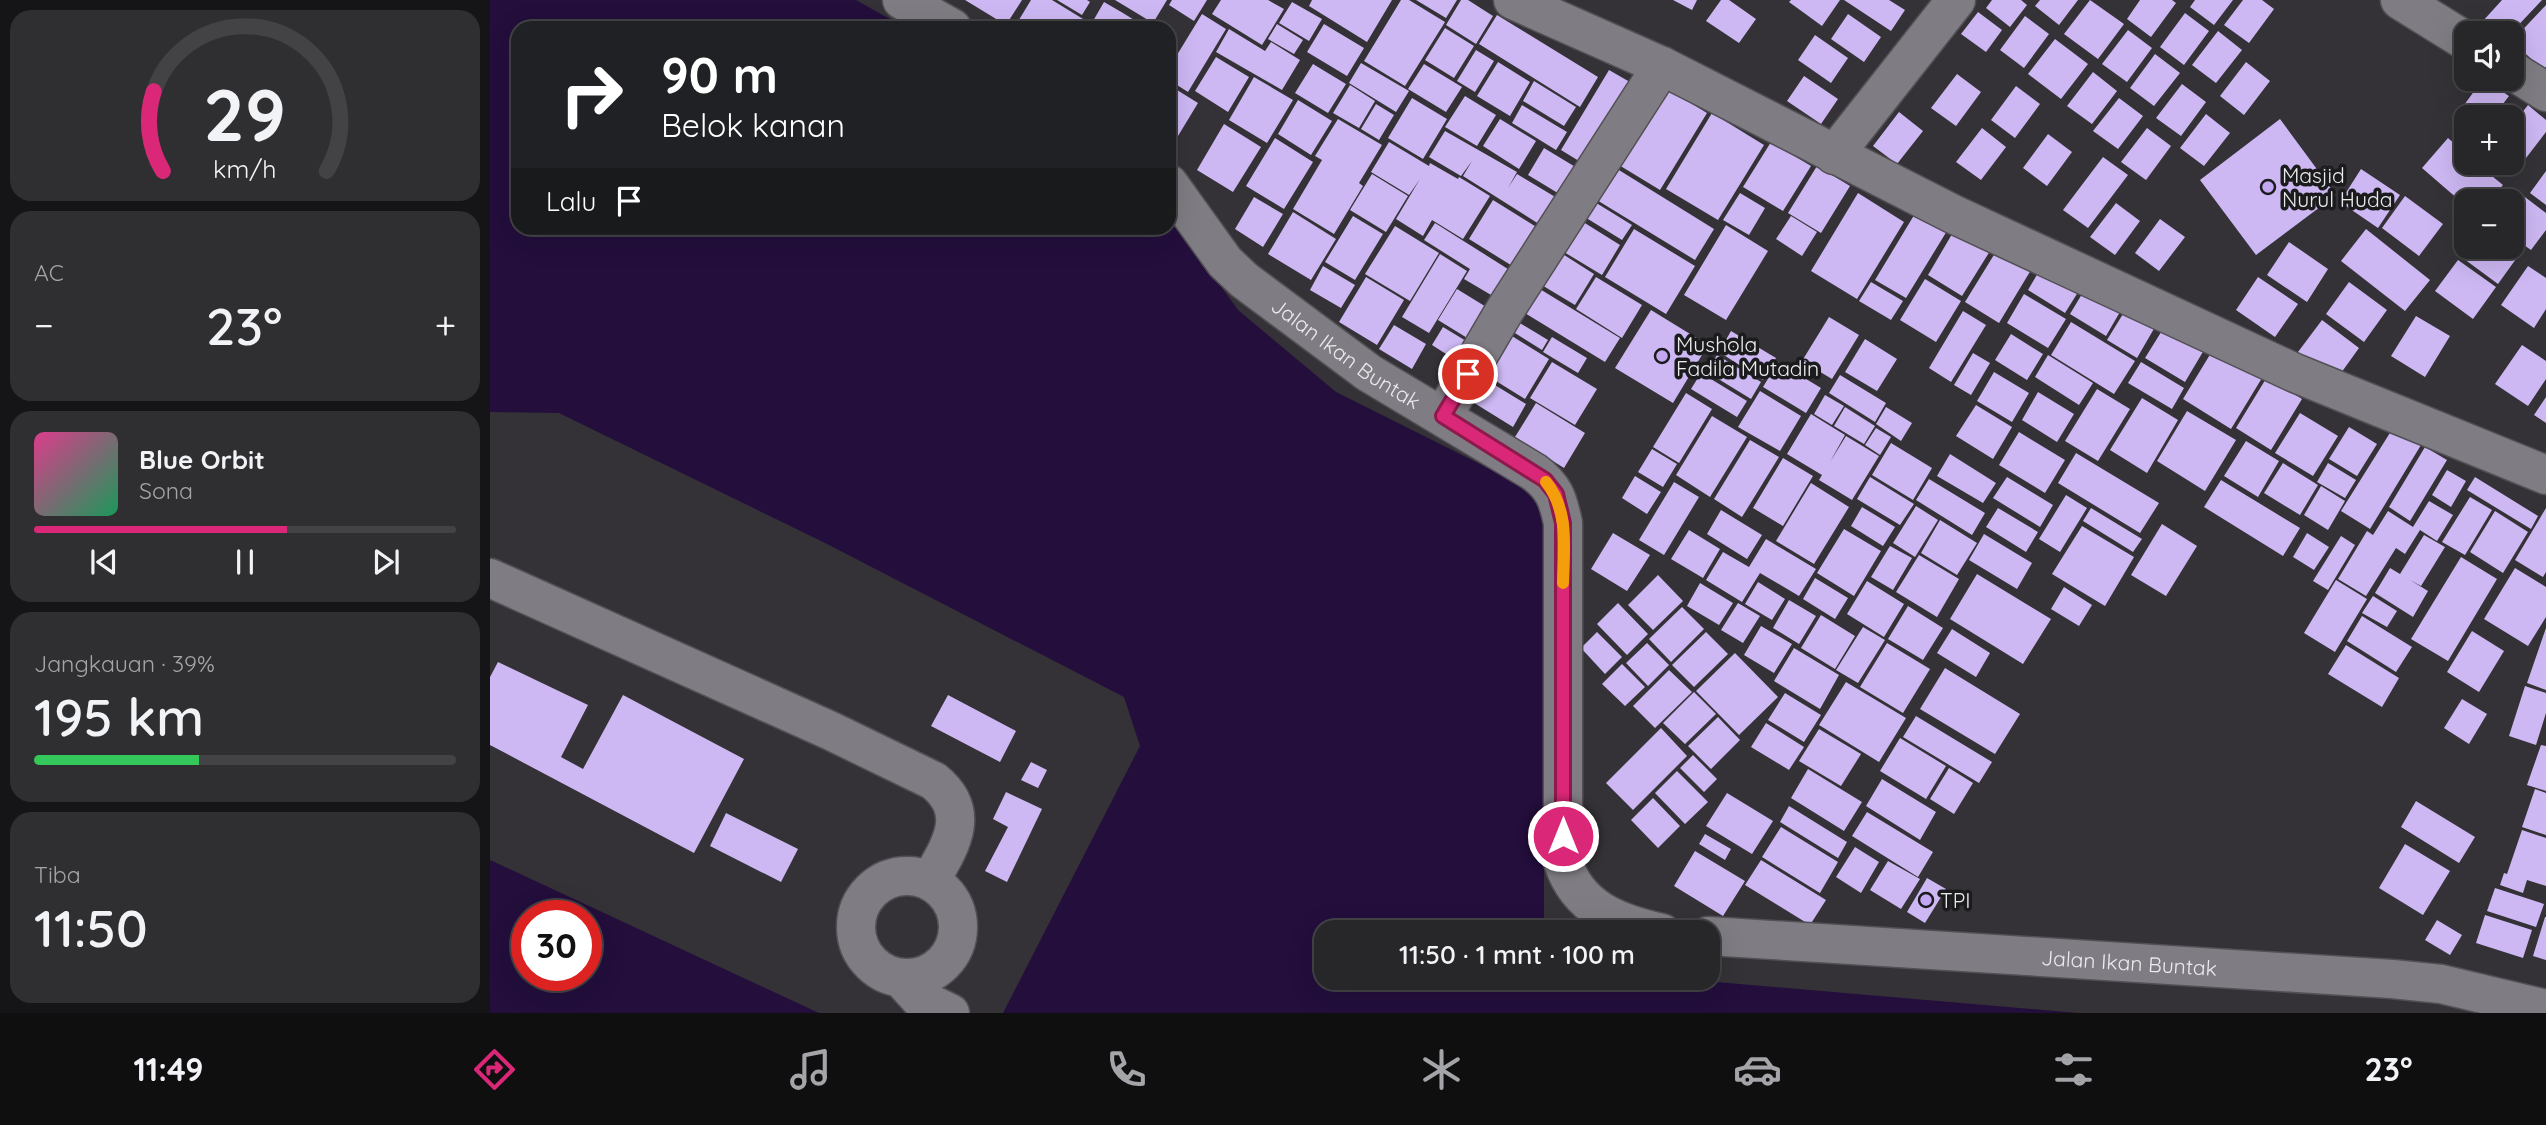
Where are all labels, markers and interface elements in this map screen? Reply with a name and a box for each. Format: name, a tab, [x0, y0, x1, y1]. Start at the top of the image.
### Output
map controls	[2454, 21, 2524, 259]
button: sound	[2454, 21, 2524, 91]
text: 90 m	[661, 44, 778, 105]
icon: right	[546, 49, 637, 140]
text: 29	[204, 69, 286, 160]
text: Belok kanan	[661, 105, 845, 145]
button: +	[2454, 105, 2524, 175]
text: km/h	[213, 153, 277, 184]
place label: Masjid Nurul Huda	[2282, 162, 2392, 212]
marker: Masjid Nurul Huda	[2260, 179, 2276, 195]
icon: arrive	[610, 182, 648, 220]
text: Lalu	[546, 185, 596, 218]
button: −	[2454, 189, 2524, 259]
text: AC	[34, 258, 64, 287]
street label: Jalan Ikan Buntak	[1267, 292, 1425, 414]
text: 23°	[206, 293, 282, 358]
text: −	[34, 301, 54, 349]
text: +	[435, 301, 456, 349]
place label: Mushola Fadila Mutadin	[1676, 331, 1819, 381]
pin	[1438, 344, 1498, 404]
marker: Mushola Fadila Mutadin	[1654, 348, 1670, 364]
icon: arrive	[1449, 355, 1487, 393]
text: Blue Orbit	[139, 443, 265, 476]
text: Sona	[139, 476, 193, 505]
icon: previous	[85, 543, 123, 581]
icon: pause	[226, 543, 264, 581]
icon: next	[367, 543, 405, 581]
text: Jangkauan · 39%	[34, 649, 215, 678]
text: 195 km	[34, 684, 204, 749]
position arrow	[1526, 799, 1600, 873]
text: Tiba	[34, 860, 81, 889]
place label: TPI	[1940, 887, 1970, 913]
marker: TPI	[1918, 892, 1934, 908]
text: 11:50	[34, 895, 148, 960]
speed limit sign: 30	[511, 900, 602, 991]
text: 11:50 · 1 mnt · 100 m	[1399, 938, 1635, 971]
street label: Jalan Ikan Buntak	[2040, 944, 2218, 981]
icon: directions	[470, 1045, 519, 1094]
icon: music	[786, 1045, 835, 1094]
icon: phone	[1102, 1045, 1151, 1094]
icon: climate	[1417, 1045, 1466, 1094]
icon: car	[1733, 1045, 1782, 1094]
icon: filters	[2049, 1045, 2098, 1094]
text: 11:49	[133, 1049, 203, 1089]
text: 23°	[2365, 1049, 2413, 1089]

